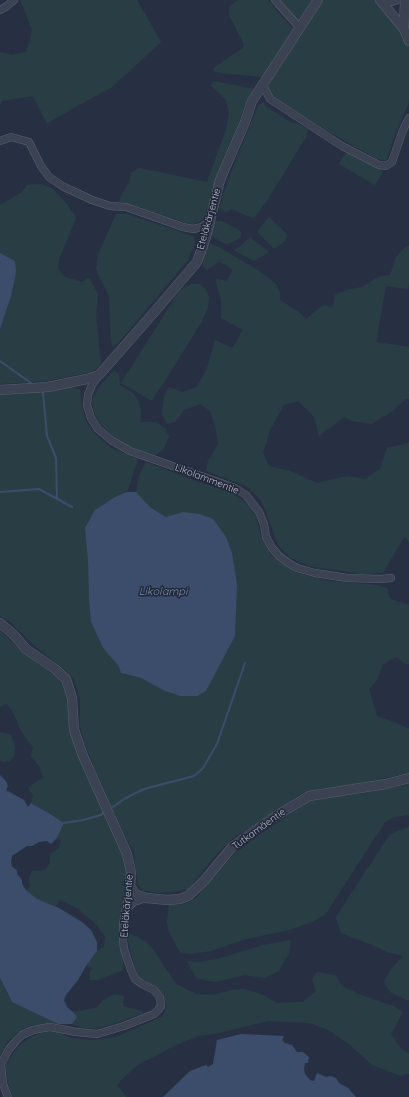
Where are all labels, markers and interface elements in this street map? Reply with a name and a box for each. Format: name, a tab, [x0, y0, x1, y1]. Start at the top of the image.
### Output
street label: Eteläkärjentie	[194, 187, 224, 251]
street label: Likolammentie	[173, 461, 241, 497]
water label: Likolampi	[139, 585, 187, 599]
street label: Tutkamäentie	[230, 806, 288, 852]
street label: Eteläkärjentie	[118, 874, 136, 938]

